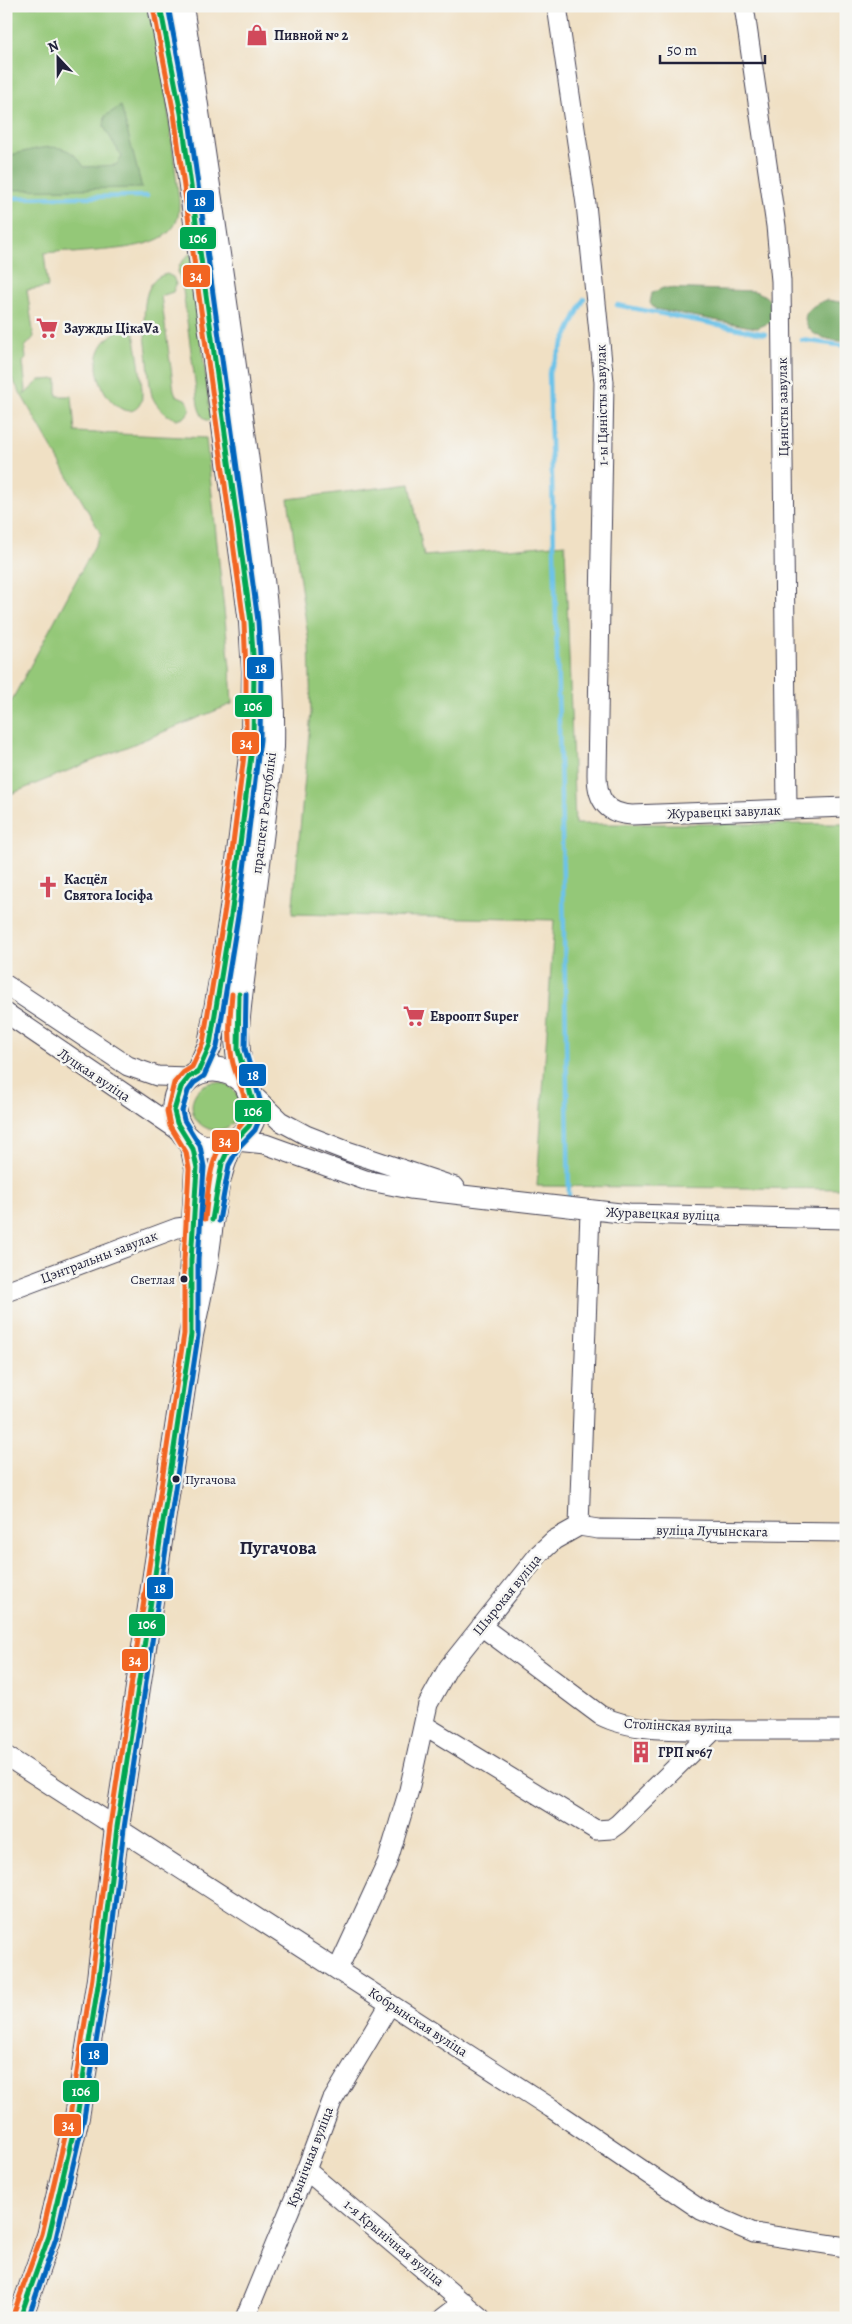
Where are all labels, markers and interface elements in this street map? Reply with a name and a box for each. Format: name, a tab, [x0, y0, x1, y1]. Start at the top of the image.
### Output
shop icon: Пивной № 2	[244, 22, 270, 48]
place label: Пивной № 2	[274, 26, 348, 45]
north arrow	[32, 32, 82, 82]
scale bar	[660, 32, 764, 64]
text: N	[45, 36, 62, 57]
text: 50 m	[667, 40, 697, 60]
line badge: 18	[186, 189, 215, 213]
text: 18	[194, 192, 206, 211]
line badge: 106	[179, 226, 217, 250]
text: 106	[189, 229, 208, 248]
line badge: 34	[182, 264, 211, 288]
text: 34	[190, 267, 203, 286]
supermarket icon: Заужды ЦікаVа	[34, 315, 60, 341]
place label: Заужды ЦікаVа	[64, 319, 159, 338]
street label: 1-ы Цяністы завулак	[591, 344, 613, 466]
street label: Цяністы завулак	[773, 357, 793, 457]
line badge: 18	[246, 656, 275, 680]
text: 18	[255, 659, 267, 678]
line badge: 106	[234, 694, 273, 718]
text: 106	[244, 697, 263, 716]
line badge: 34	[231, 731, 260, 755]
text: 34	[240, 734, 253, 753]
street label: праспект Рэспублікі	[247, 751, 281, 875]
street label: Журавецкі завулак	[667, 801, 781, 823]
place label: Касцёл Святога Іосіфа	[64, 870, 153, 905]
church icon: Касцёл Святога Іосіфа	[35, 874, 61, 900]
supermarket icon: Евроопт Super	[401, 1003, 427, 1029]
place label: Евроопт Super	[430, 1007, 519, 1026]
street label: Луцкая вуліца	[54, 1044, 135, 1107]
line badge: 18	[238, 1063, 267, 1087]
text: 18	[247, 1066, 259, 1085]
line badge: 106	[234, 1099, 272, 1123]
text: 106	[244, 1102, 263, 1121]
line badge: 34	[211, 1129, 240, 1153]
text: 34	[219, 1132, 232, 1151]
street label: Журавецкая вуліца	[605, 1203, 721, 1226]
street label: Цэнтральны завулак	[38, 1226, 160, 1288]
place label: Светлая	[131, 1271, 175, 1288]
marker: Светлая	[179, 1274, 189, 1284]
place label: Пугачова	[185, 1471, 236, 1488]
marker: Пугачова	[171, 1474, 181, 1484]
street label: вуліца Лучынскага	[656, 1521, 769, 1541]
district label: Пугачова	[239, 1535, 318, 1561]
street label: Шырокая вуліца	[468, 1550, 546, 1640]
line badge: 18	[146, 1576, 174, 1600]
text: 18	[154, 1579, 166, 1598]
line badge: 106	[128, 1613, 166, 1637]
text: 106	[138, 1615, 157, 1634]
line badge: 34	[121, 1648, 149, 1672]
text: 34	[129, 1651, 142, 1670]
street label: Столінская вуліца	[623, 1714, 733, 1738]
building icon: ГРП №67	[628, 1739, 654, 1765]
place label: ГРП №67	[658, 1743, 712, 1762]
street label: Кобрынская вуліца	[365, 1983, 472, 2062]
line badge: 18	[80, 2042, 109, 2066]
text: 18	[88, 2045, 100, 2064]
line badge: 106	[62, 2079, 100, 2103]
text: 106	[72, 2082, 91, 2101]
street label: Крынічная вуліца	[282, 2103, 338, 2210]
line badge: 34	[53, 2113, 82, 2137]
text: 34	[62, 2116, 75, 2135]
street label: 1-я Крынічная вуліца	[340, 2195, 449, 2291]

